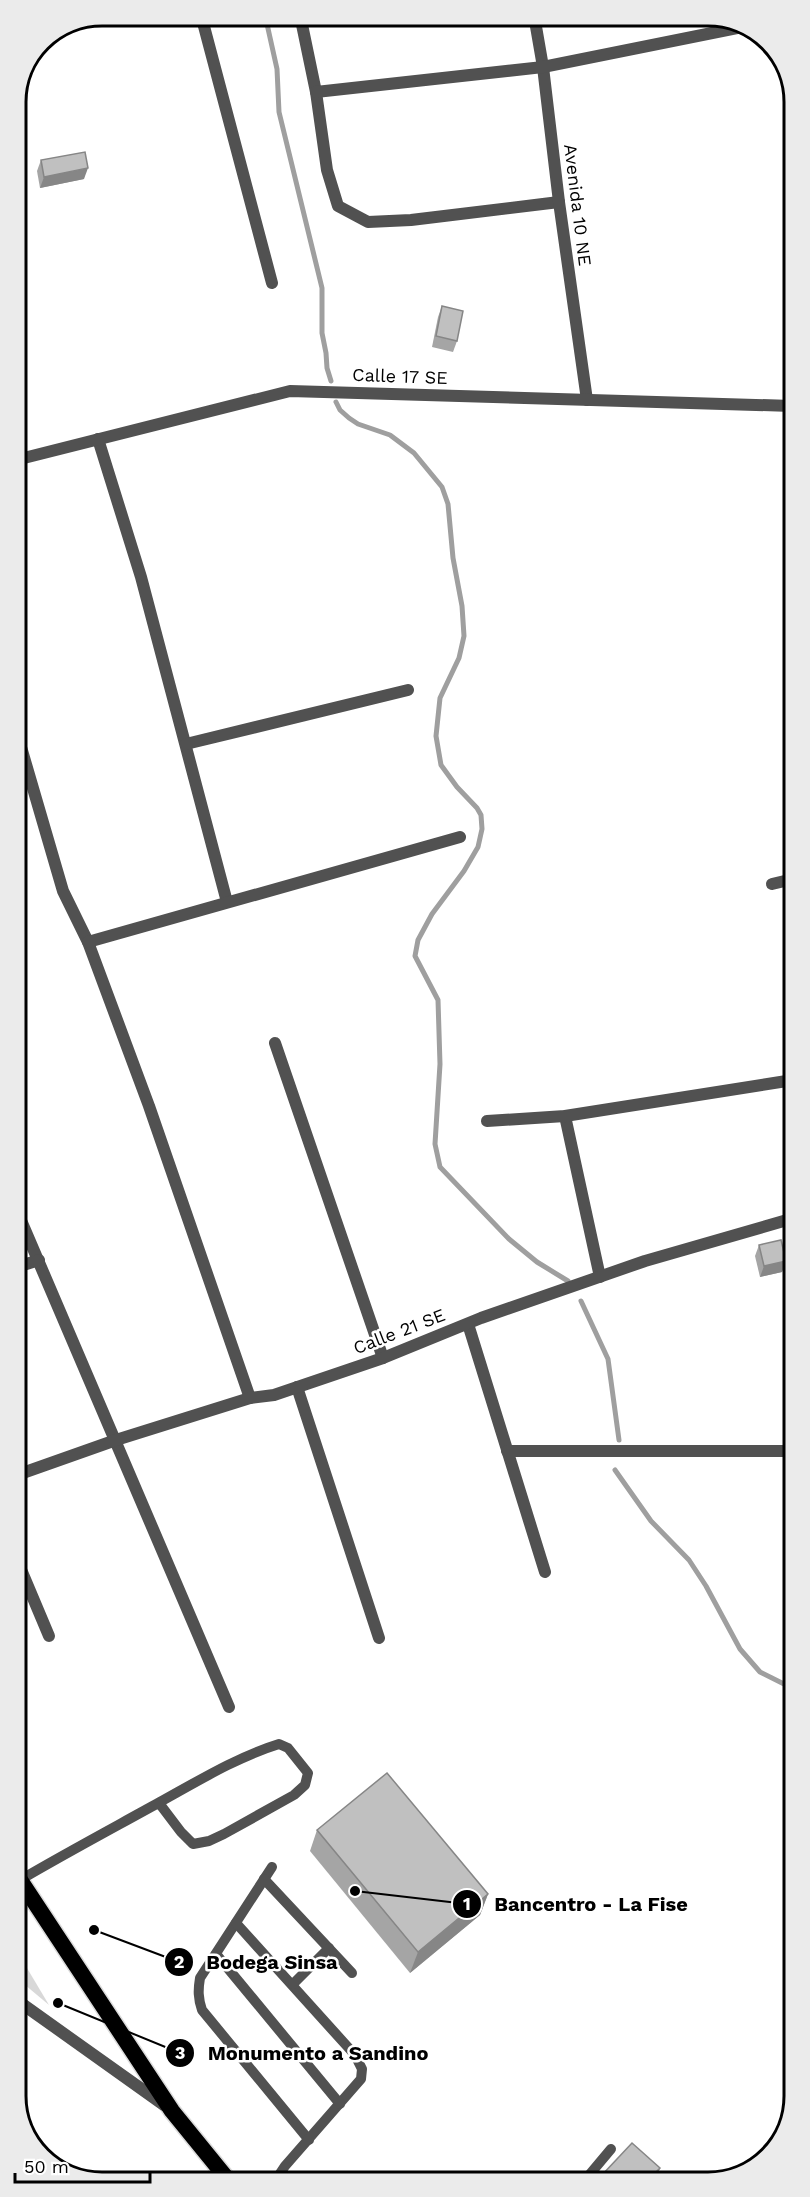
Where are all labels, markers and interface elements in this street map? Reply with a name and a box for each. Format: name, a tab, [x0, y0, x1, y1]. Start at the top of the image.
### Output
street label: Avenida 10 NE	[560, 143, 596, 267]
street label: Calle 17 SE	[352, 364, 448, 388]
street label: Calle 21 SE	[350, 1304, 448, 1358]
callout: Bancentro - La Fise	[452, 1885, 699, 1923]
text: Bancentro - La Fise	[494, 1892, 688, 1916]
text: 1	[463, 1893, 471, 1914]
callout: Bodega Sinsa	[164, 1943, 350, 1981]
text: Bodega Sinsa	[206, 1950, 338, 1974]
text: 2	[174, 1951, 184, 1972]
callout: Monumento a Sandino	[165, 2034, 440, 2072]
text: Monumento a Sandino	[208, 2041, 428, 2065]
text: 3	[175, 2042, 185, 2063]
scale bar	[15, 2146, 150, 2184]
text: 50 m	[24, 2156, 69, 2177]

